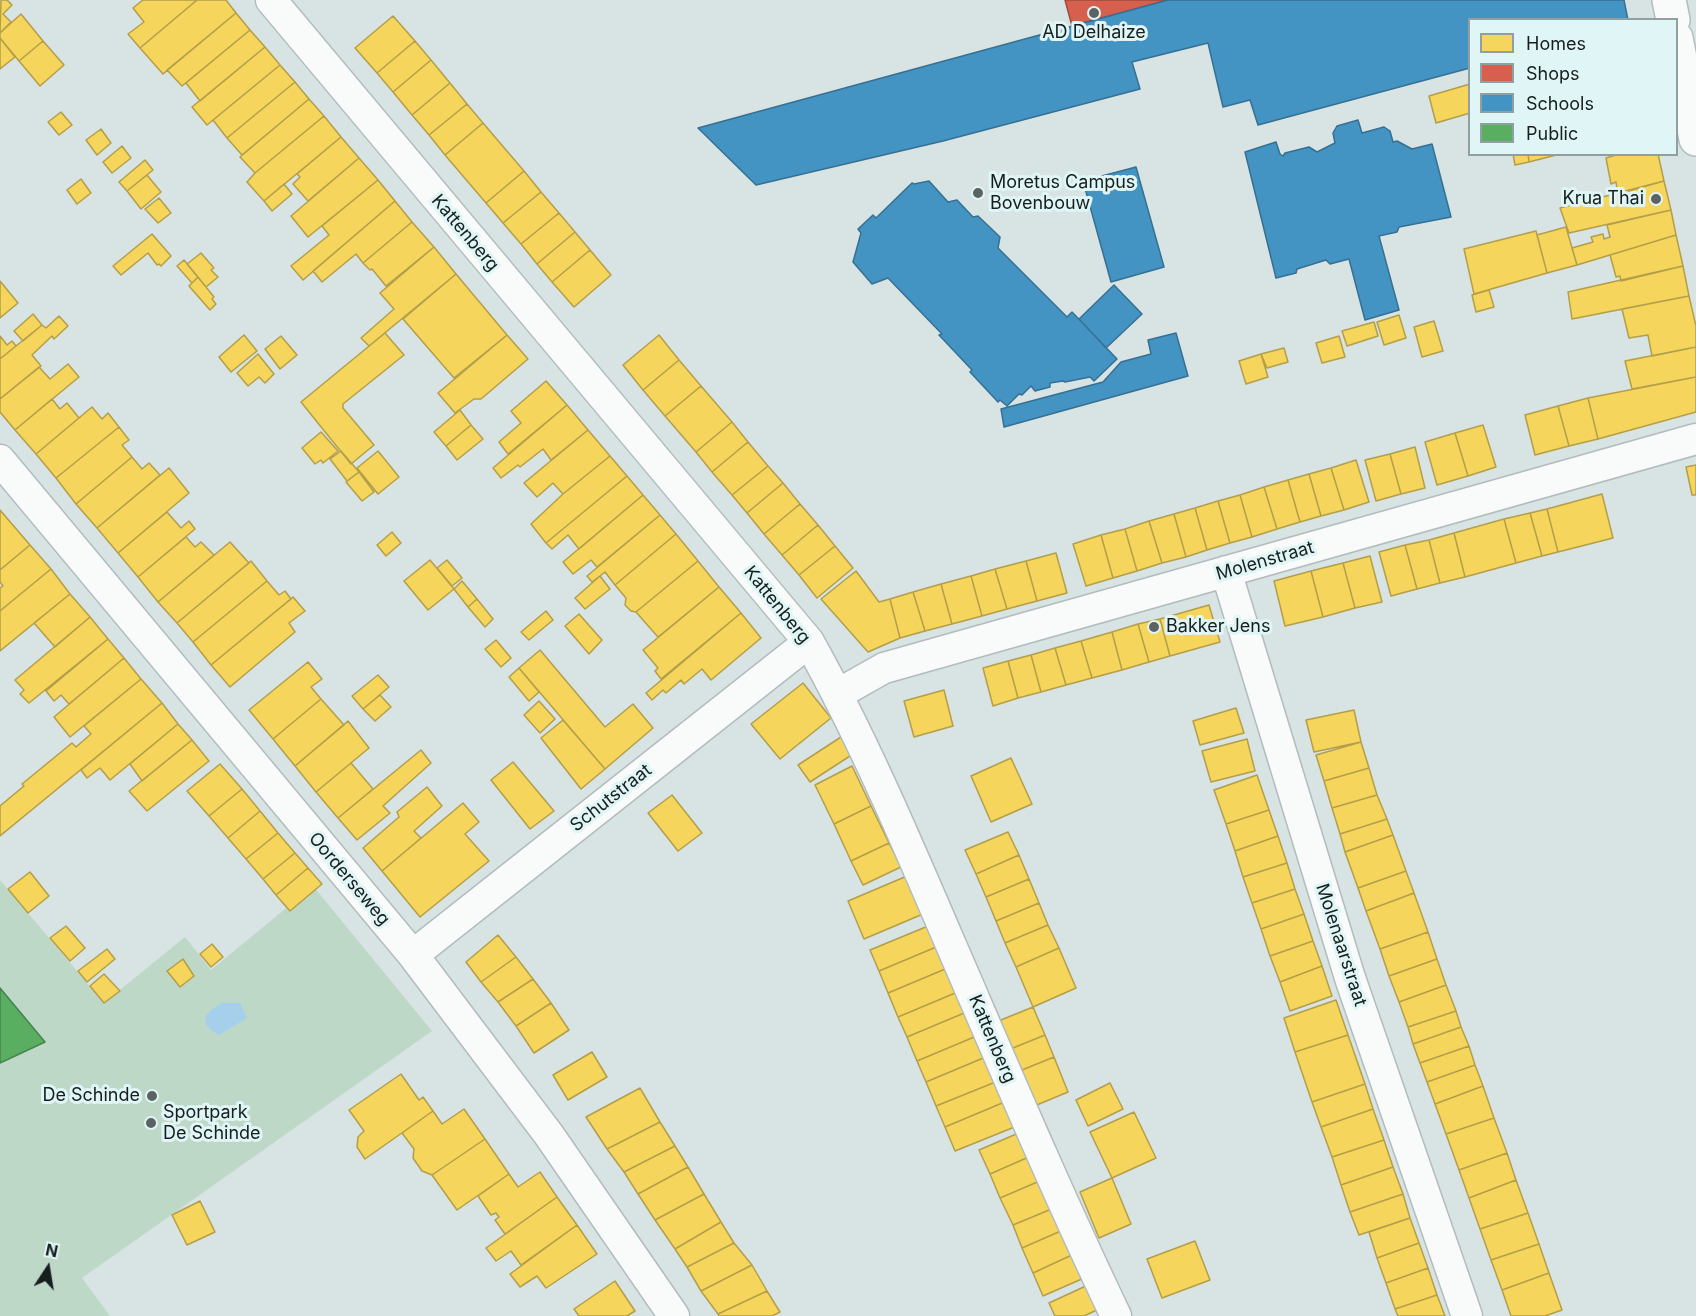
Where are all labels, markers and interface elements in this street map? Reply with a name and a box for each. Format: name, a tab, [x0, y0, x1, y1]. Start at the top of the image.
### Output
marker: AD Delhaize	[1087, 6, 1101, 20]
legend	[1468, 18, 1678, 156]
place label: AD Delhaize	[1042, 22, 1146, 44]
text: Homes	[1526, 33, 1586, 54]
text: Shops	[1526, 63, 1580, 84]
text: Schools	[1526, 93, 1594, 114]
text: Public	[1526, 123, 1578, 144]
place label: Moretus Campus Bovenbouw	[990, 172, 1135, 214]
marker: Moretus Campus Bovenbouw	[971, 186, 985, 200]
place label: Krua Thai	[1563, 188, 1644, 210]
street label: Kattenberg	[427, 190, 503, 276]
marker: Krua Thai	[1649, 192, 1663, 206]
street label: Molenstraat	[1214, 537, 1316, 585]
street label: Kattenberg	[739, 562, 815, 648]
place label: Bakker Jens	[1166, 616, 1270, 638]
marker: Bakker Jens	[1147, 620, 1161, 634]
street label: Schutstraat	[566, 760, 656, 836]
street label: Oorderseweg	[304, 828, 394, 930]
street label: Molenaarstraat	[1311, 881, 1371, 1009]
street label: Kattenberg	[964, 992, 1020, 1086]
place label: De Schinde	[42, 1085, 140, 1107]
marker: De Schinde	[145, 1089, 159, 1103]
place label: Sportpark De Schinde	[163, 1102, 261, 1144]
marker: Sportpark De Schinde	[144, 1116, 158, 1130]
north arrow	[18, 1238, 78, 1298]
text: N	[44, 1239, 60, 1261]

